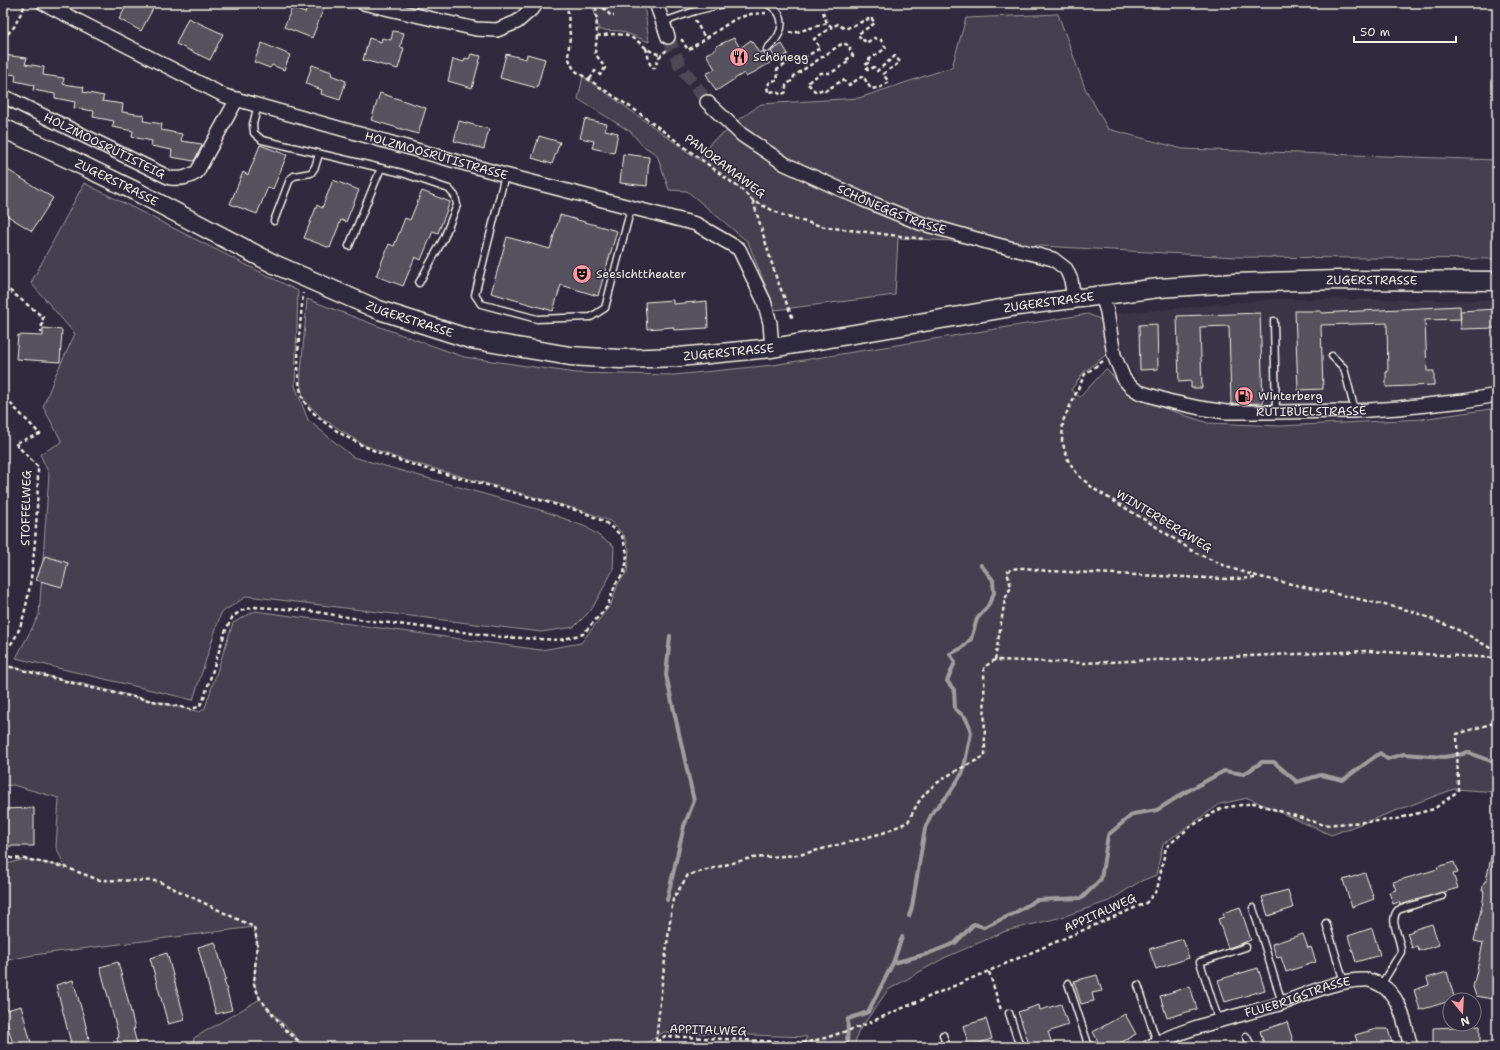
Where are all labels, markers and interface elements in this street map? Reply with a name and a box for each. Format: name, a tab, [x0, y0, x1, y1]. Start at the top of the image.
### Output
scale bar	[1354, 18, 1456, 44]
text: 50 m	[1360, 24, 1390, 40]
restaurant icon: Schönegg	[728, 46, 750, 68]
place label: Schönegg	[753, 49, 808, 65]
street label: HOLZMOOSRÜTISTEIG	[41, 109, 168, 182]
street label: HOLZMOOSRÜTISTRASSE	[363, 128, 510, 183]
street label: PANORAMAWEG	[681, 130, 769, 202]
street label: ZUGERSTRASSE	[72, 155, 161, 210]
street label: SCHÖNEGGSTRASSE	[834, 181, 948, 238]
theatre icon: Seesichttheater	[571, 263, 593, 285]
place label: Seesichttheater	[596, 266, 687, 282]
street label: ZUGERSTRASSE	[1326, 272, 1417, 288]
street label: ZUGERSTRASSE	[1002, 288, 1095, 316]
street label: ZUGERSTRASSE	[363, 297, 455, 341]
street label: ZUGERSTRASSE	[683, 340, 775, 365]
fuel station icon: Winterberg	[1233, 385, 1255, 407]
place label: Winterberg	[1258, 388, 1323, 404]
street label: RÜTIBÜELSTRASSE	[1256, 402, 1367, 420]
street label: STOFFELWEG	[17, 470, 35, 546]
street label: WINTERBERGWEG	[1113, 486, 1215, 556]
street label: APPITALWEG	[1061, 890, 1139, 936]
street label: FLUEBRIGSTRASSE	[1243, 973, 1352, 1021]
north arrow	[1442, 992, 1482, 1032]
text: N	[1458, 1013, 1471, 1030]
street label: APPITALWEG	[669, 1021, 747, 1039]

